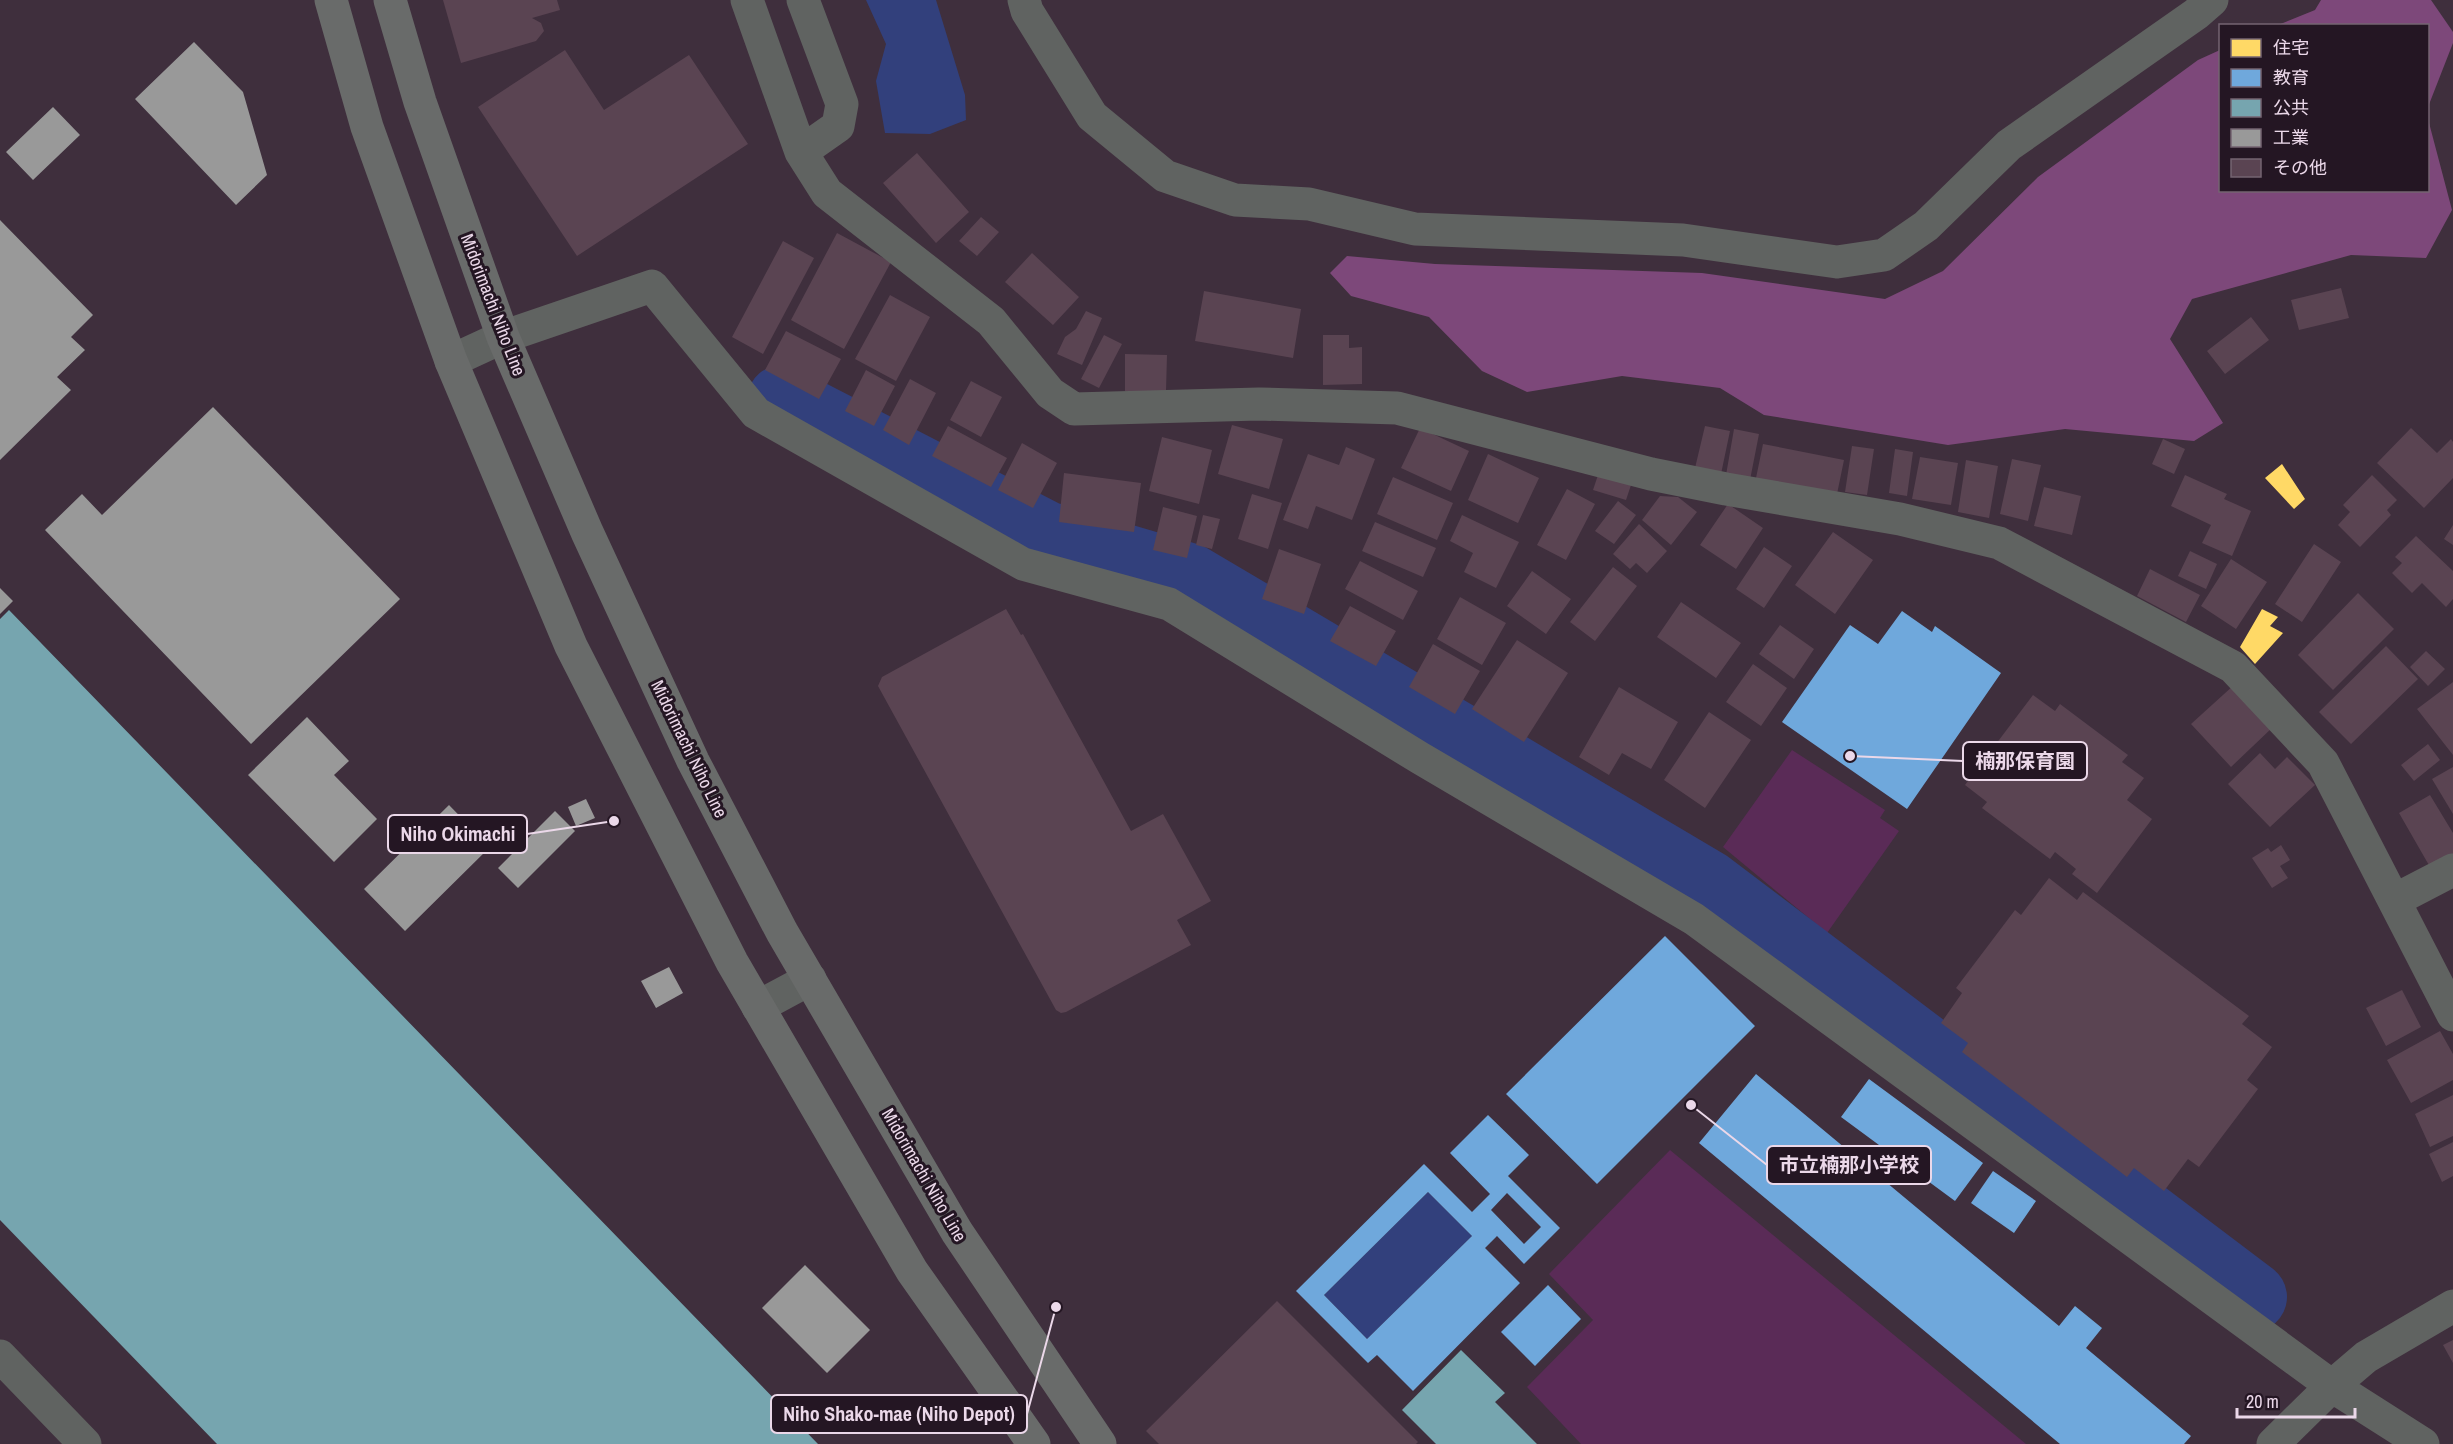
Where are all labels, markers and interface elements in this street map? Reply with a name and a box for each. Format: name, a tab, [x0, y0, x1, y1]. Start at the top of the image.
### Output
legend	[2219, 24, 2429, 192]
text: 住宅	[2273, 35, 2309, 60]
text: 教育	[2273, 65, 2309, 90]
text: 公共	[2273, 95, 2309, 120]
text: 工業	[2273, 125, 2309, 150]
text: その他	[2273, 155, 2327, 180]
street label: Midorimachi Niho Line	[455, 230, 532, 379]
street label: Midorimachi Niho Line	[645, 676, 734, 822]
callout: 楠那保育園	[1963, 742, 2087, 780]
text: 楠那保育園	[1975, 747, 2075, 774]
callout: Niho Okimachi	[388, 815, 527, 853]
text: Niho Okimachi	[401, 820, 515, 847]
street label: Midorimachi Niho Line	[876, 1103, 973, 1246]
callout: 市立楠那小学校	[1767, 1146, 1931, 1184]
text: 市立楠那小学校	[1779, 1151, 1919, 1178]
scale bar	[2237, 1381, 2356, 1419]
text: 20 m	[2246, 1389, 2279, 1414]
callout: Niho Shako-mae (Niho Depot)	[771, 1395, 1027, 1433]
text: Niho Shako-mae (Niho Depot)	[783, 1400, 1015, 1427]

